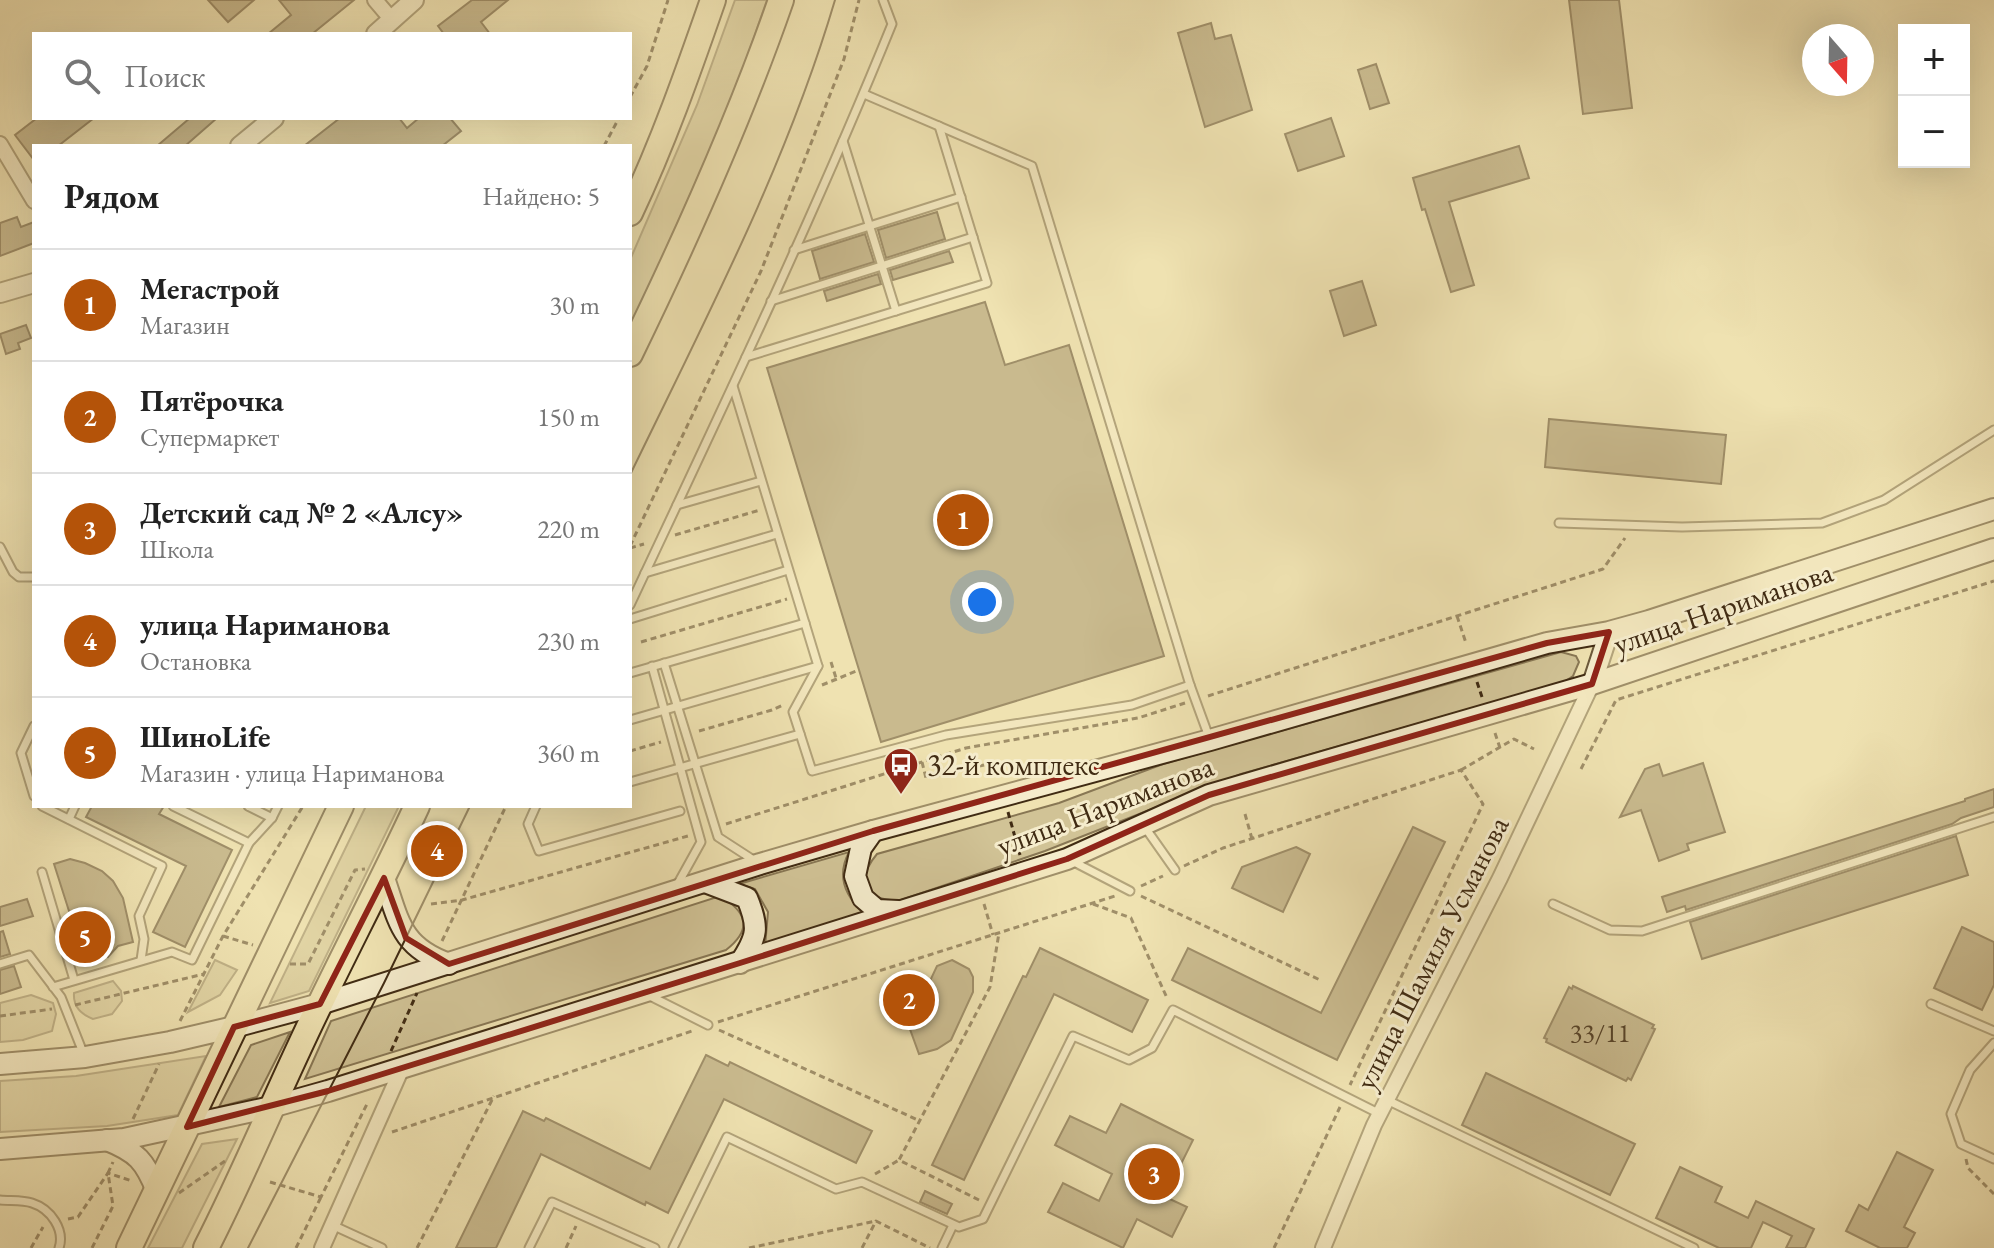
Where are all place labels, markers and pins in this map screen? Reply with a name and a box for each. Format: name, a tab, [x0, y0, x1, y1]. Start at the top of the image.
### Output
pin: 1	[937, 490, 989, 550]
place label: 32-й комплекс	[927, 745, 1100, 784]
bus stop icon: 32-й комплекс	[882, 746, 920, 796]
pin: 4	[411, 821, 463, 881]
pin: 5	[59, 907, 111, 967]
pin: 2	[883, 970, 935, 1030]
pin: 3	[1128, 1144, 1180, 1204]

